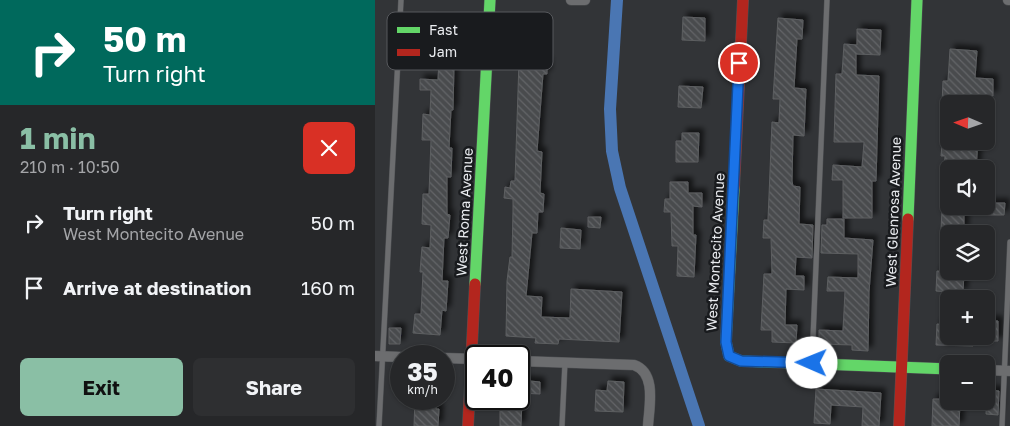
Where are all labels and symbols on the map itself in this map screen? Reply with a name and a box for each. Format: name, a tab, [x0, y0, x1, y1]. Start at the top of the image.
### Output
legend	[387, 12, 553, 70]
text: Fast	[429, 21, 458, 38]
pin	[718, 42, 760, 84]
text: Jam	[429, 43, 457, 60]
north arrow	[940, 95, 995, 150]
street label: West Glenrosa Avenue	[882, 137, 904, 287]
street label: West Roma Avenue	[452, 147, 476, 277]
street label: West Montecito Avenue	[702, 172, 728, 332]
position arrow	[785, 336, 837, 388]
speed limit sign: 40	[465, 345, 530, 410]

